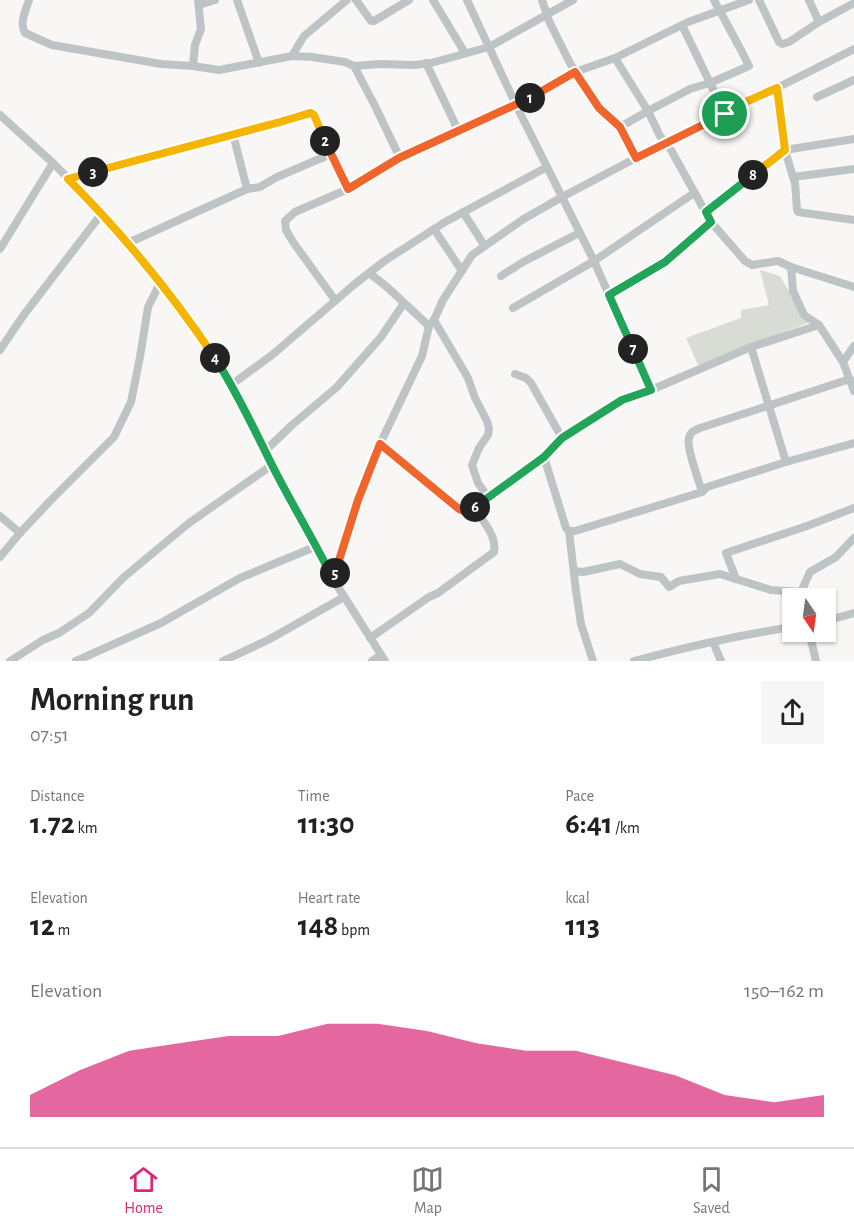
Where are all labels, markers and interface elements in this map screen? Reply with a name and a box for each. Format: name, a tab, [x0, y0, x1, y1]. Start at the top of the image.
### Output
pin: 1	[515, 83, 545, 113]
pin	[699, 88, 750, 139]
text: 1	[527, 90, 533, 106]
icon: arrive	[708, 97, 741, 130]
pin: 2	[310, 126, 340, 156]
text: 2	[321, 133, 329, 149]
pin: 3	[78, 157, 108, 187]
pin: 8	[738, 160, 768, 190]
text: 3	[90, 164, 96, 180]
text: 8	[749, 167, 757, 183]
pin: 7	[618, 334, 648, 364]
text: 7	[630, 341, 636, 357]
pin: 4	[200, 343, 230, 373]
text: 4	[211, 350, 219, 366]
pin: 6	[460, 492, 490, 522]
text: 6	[471, 499, 479, 515]
pin: 5	[320, 558, 350, 588]
text: 5	[332, 565, 338, 581]
north arrow	[782, 588, 836, 642]
map controls	[782, 588, 836, 642]
button: share	[761, 681, 824, 744]
text: Morning run	[30, 684, 194, 717]
text: 07:51	[30, 725, 69, 745]
text: Distance	[30, 788, 84, 804]
text: Time	[298, 788, 330, 804]
text: Pace	[565, 788, 594, 804]
text: 1.72	[30, 809, 75, 839]
text: 11:30	[298, 809, 355, 839]
text: 6:41	[565, 809, 613, 839]
text: km	[75, 820, 98, 836]
text: /km	[613, 820, 640, 836]
text: Elevation	[30, 890, 88, 906]
text: Heart rate	[298, 890, 360, 906]
text: kcal	[565, 890, 590, 906]
text: 12	[30, 911, 55, 941]
text: 148	[298, 911, 338, 941]
text: 113	[565, 911, 600, 941]
text: m	[55, 922, 70, 938]
text: bpm	[338, 922, 370, 938]
text: Elevation	[30, 981, 102, 1001]
text: 150–162 m	[744, 981, 824, 1001]
tab: Home	[124, 1163, 163, 1218]
tab: Map	[411, 1163, 444, 1218]
tab: Saved	[693, 1163, 730, 1218]

